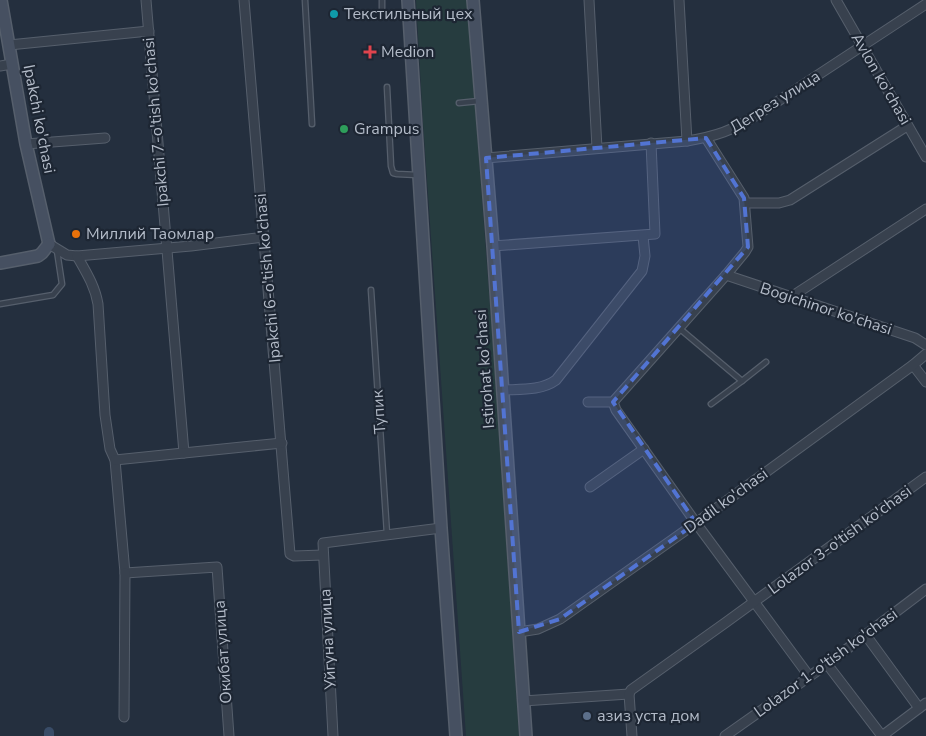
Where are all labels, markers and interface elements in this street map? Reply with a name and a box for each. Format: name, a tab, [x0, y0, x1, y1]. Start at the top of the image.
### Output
place label: Текстильный цех	[344, 3, 473, 25]
marker: Текстильный цех	[328, 8, 340, 20]
street label: Avlon ko'chasi	[846, 29, 916, 129]
street label: Ipakchi 7-o'tish ko'chasi	[138, 36, 174, 208]
place label: Medion	[381, 41, 434, 63]
marker: Medion	[363, 45, 377, 59]
street label: Ipakchi ko'chasi	[18, 63, 60, 175]
street label: Дегрез улица	[726, 65, 824, 139]
place label: Grampus	[354, 118, 419, 140]
marker: Grampus	[338, 123, 350, 135]
street label: Ipakchi 6-o'tish ko'chasi	[250, 192, 286, 364]
place label: Миллий Таомлар	[86, 223, 214, 245]
marker: Миллий Таомлар	[70, 228, 82, 240]
street label: Bogichinor ko'chasi	[757, 277, 895, 341]
street label: Istirohat ko'chasi	[470, 309, 500, 429]
street label: Тупик	[366, 389, 392, 435]
street label: Dadil ko'chasi	[680, 463, 772, 539]
street label: Lolazor 3-o'tish ko'chasi	[764, 480, 916, 600]
street label: Уйгуна улица	[314, 588, 342, 691]
street label: Окибат улица	[208, 600, 238, 704]
street label: Lolazor 1-o'tish ko'chasi	[750, 603, 902, 723]
place label: азиз уста дом	[597, 705, 700, 727]
marker: азиз уста дом	[581, 710, 593, 722]

